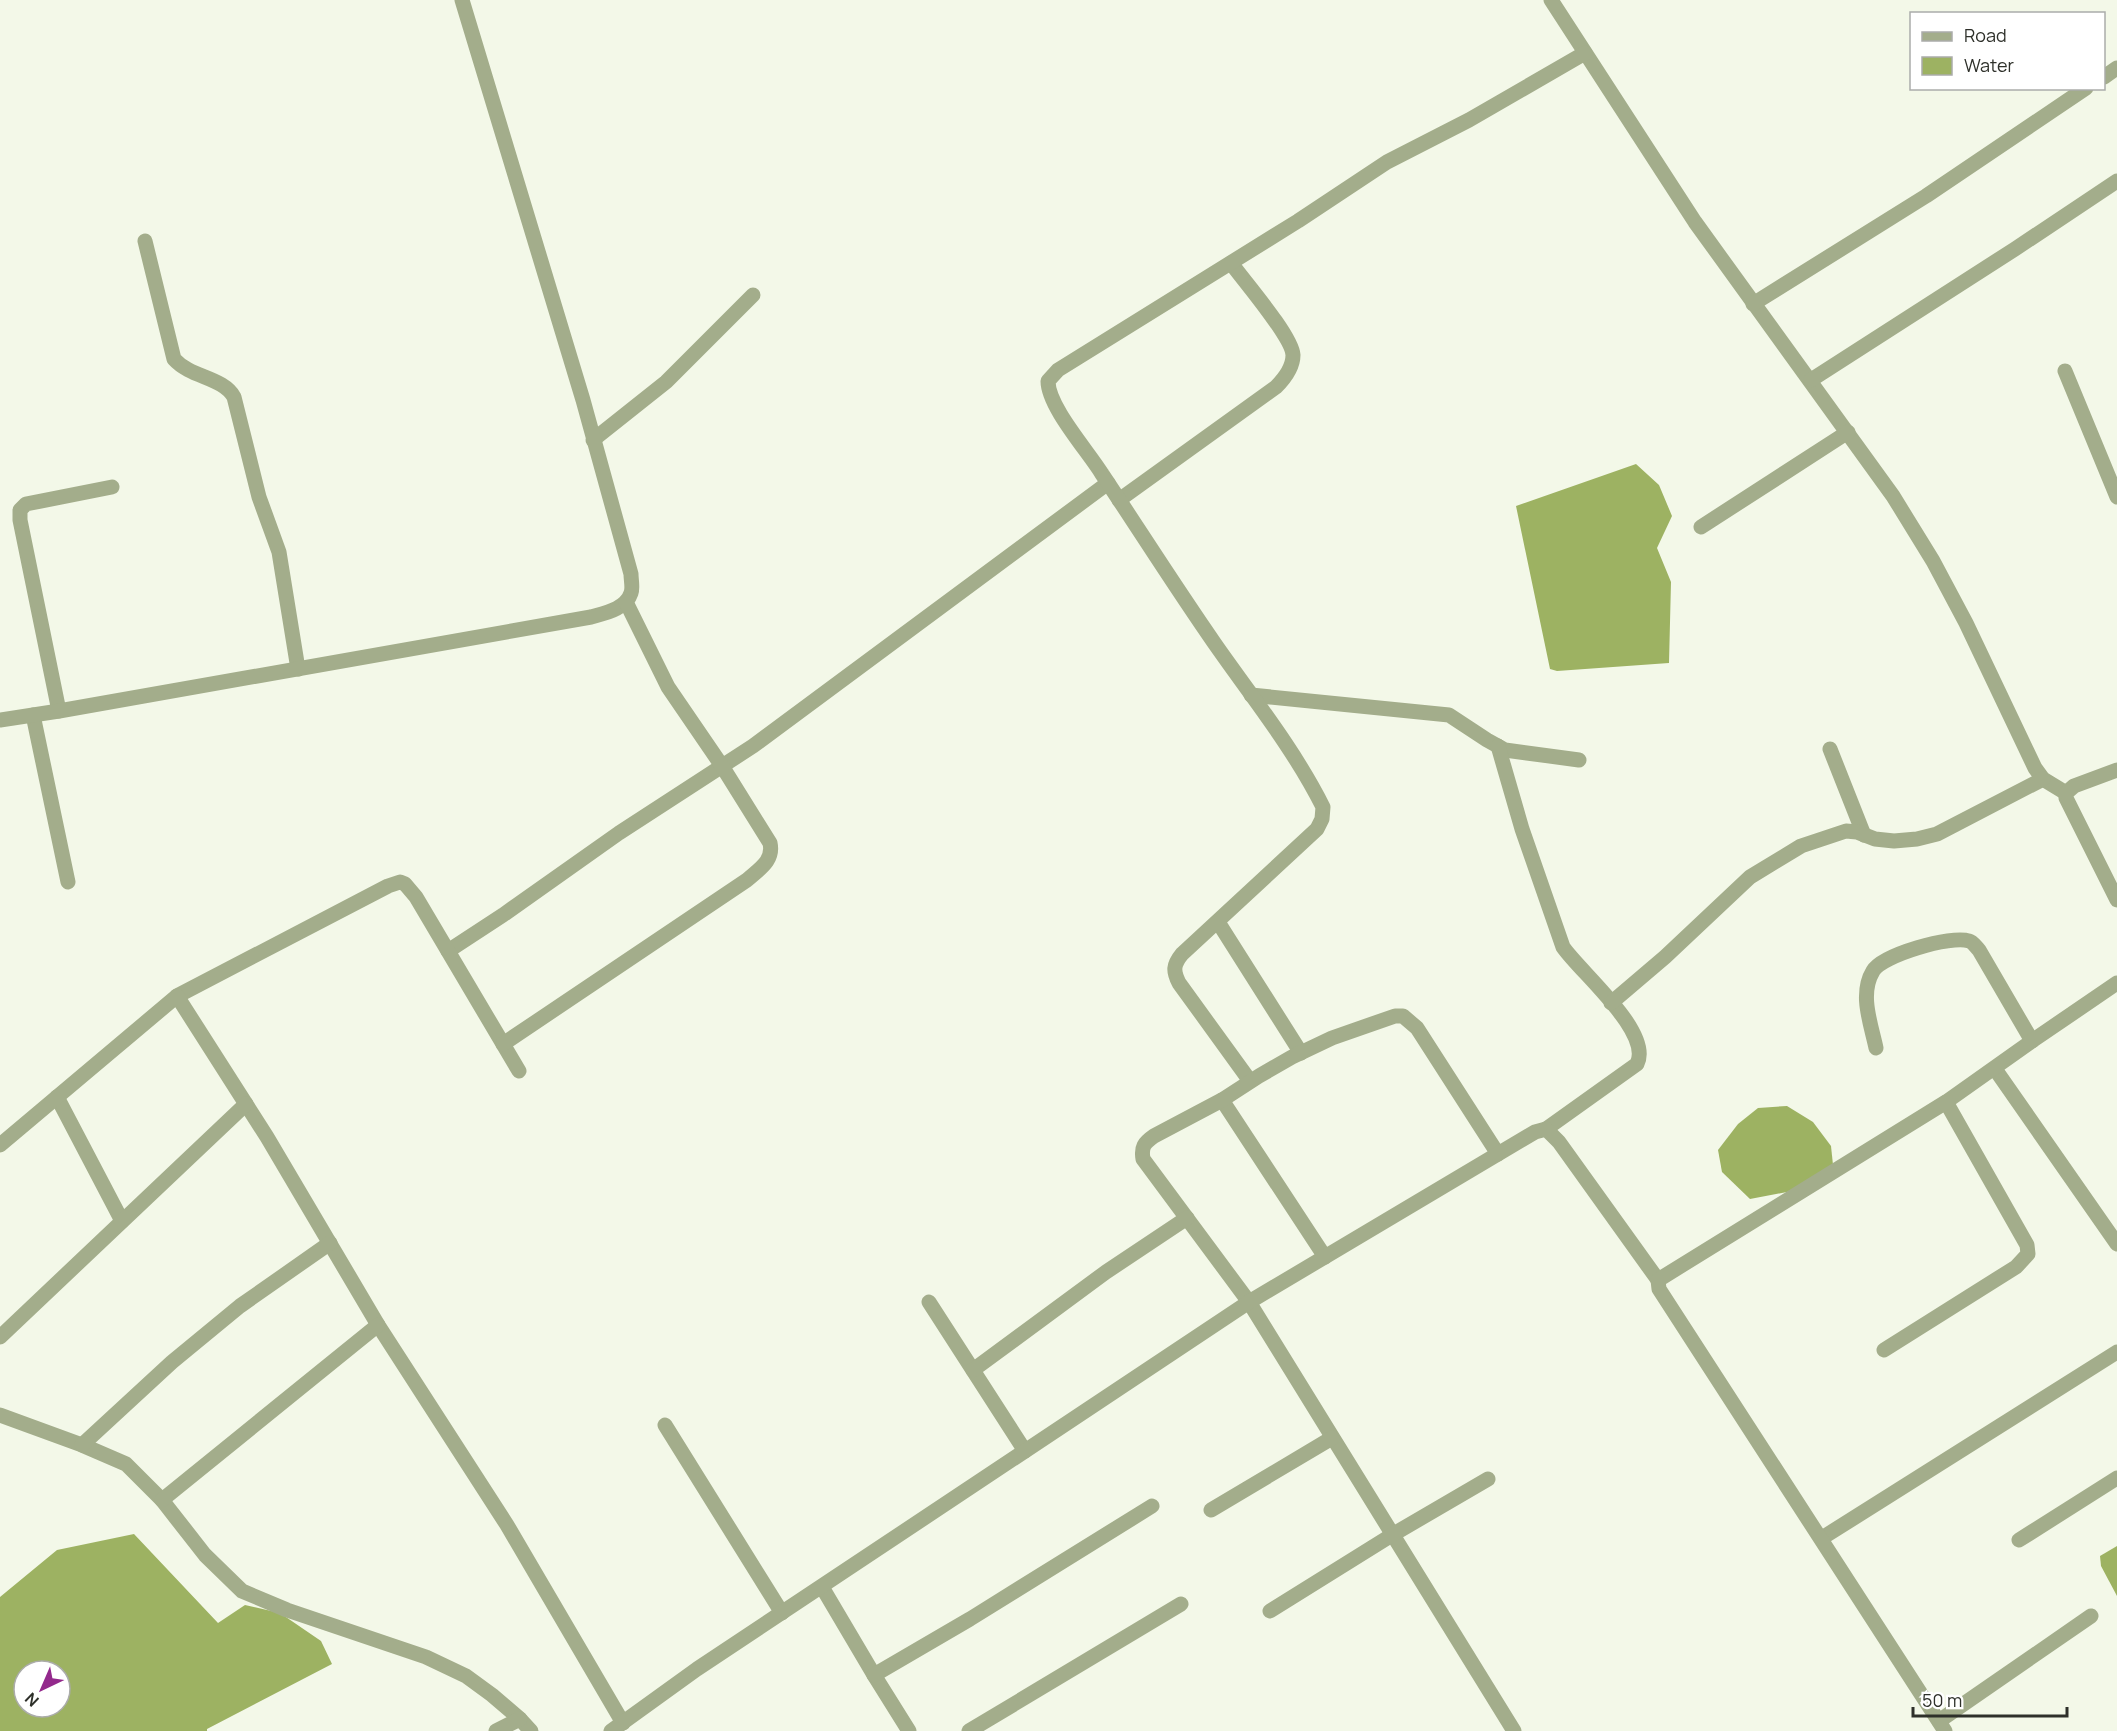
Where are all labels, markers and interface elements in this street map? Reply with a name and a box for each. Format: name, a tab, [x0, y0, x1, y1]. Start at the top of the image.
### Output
legend	[1910, 12, 2105, 90]
text: Road	[1964, 23, 2007, 47]
text: Water	[1964, 53, 2014, 77]
north arrow	[12, 1659, 72, 1719]
scale bar	[1913, 1680, 2068, 1718]
text: N	[20, 1688, 43, 1712]
text: 50 m	[1922, 1688, 1962, 1712]

